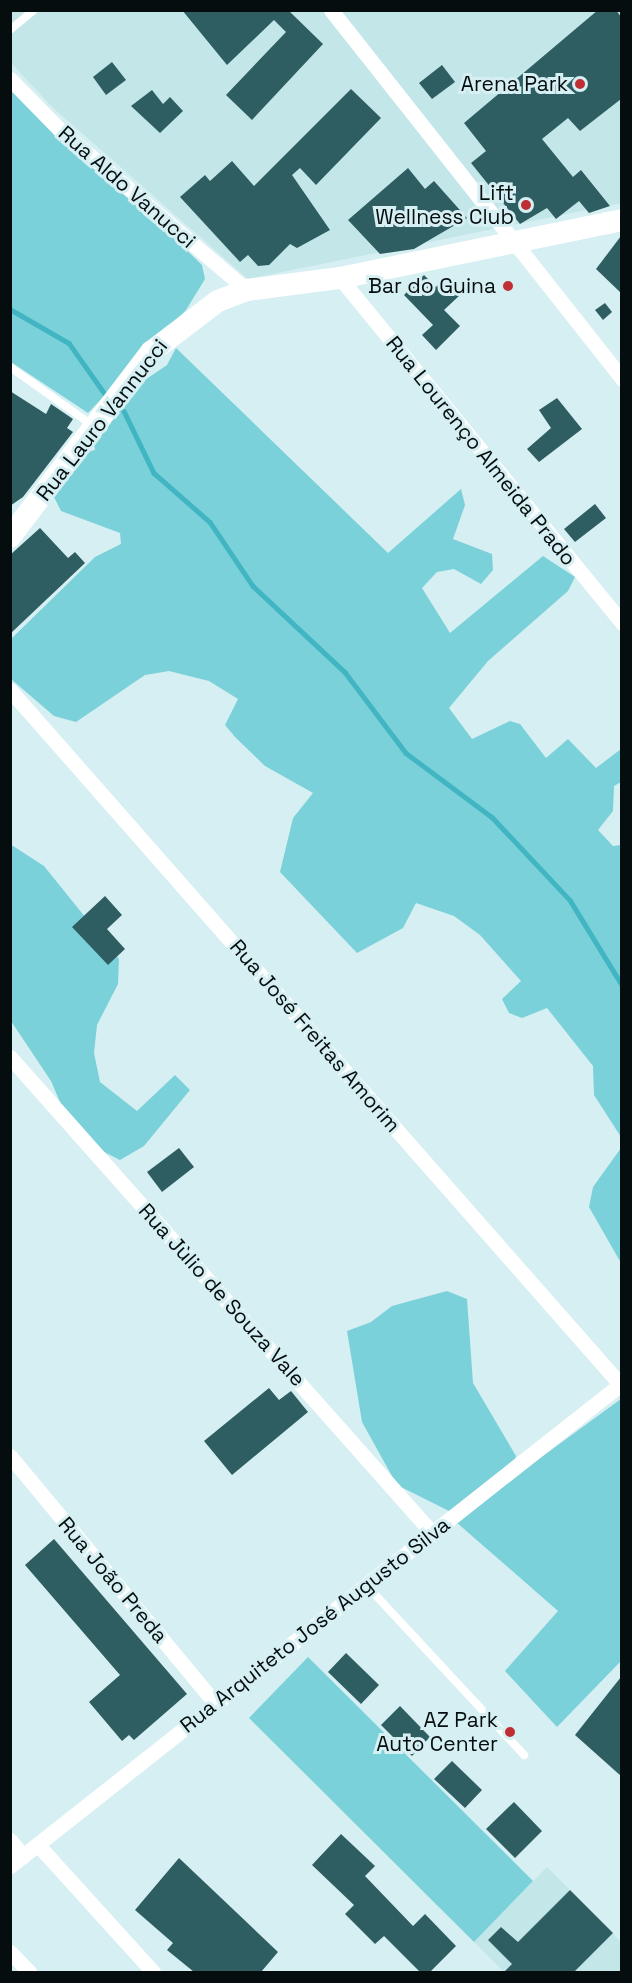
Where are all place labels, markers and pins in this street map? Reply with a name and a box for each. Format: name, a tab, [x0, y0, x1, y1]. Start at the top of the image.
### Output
place label: Arena Park	[461, 71, 568, 97]
marker: Arena Park	[573, 77, 587, 91]
place label: Lift Wellness Club	[375, 180, 514, 230]
marker: Lift Wellness Club	[519, 198, 533, 212]
place label: Bar do Guina	[368, 273, 496, 299]
marker: Bar do Guina	[501, 279, 515, 293]
place label: AZ Park Auto Center	[376, 1707, 498, 1757]
marker: AZ Park Auto Center	[503, 1725, 517, 1739]

